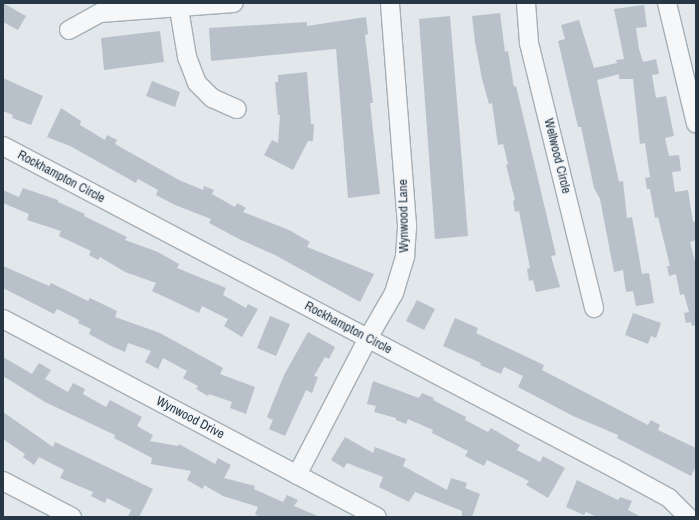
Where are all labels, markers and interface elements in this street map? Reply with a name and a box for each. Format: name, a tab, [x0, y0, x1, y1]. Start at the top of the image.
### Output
street label: Wellwood Circle	[540, 117, 574, 195]
street label: Rockhampton Circle	[15, 147, 107, 207]
street label: Wynwood Lane	[396, 179, 412, 253]
street label: Rockhampton Circle	[302, 298, 394, 358]
street label: Wynwood Drive	[153, 393, 227, 443]

